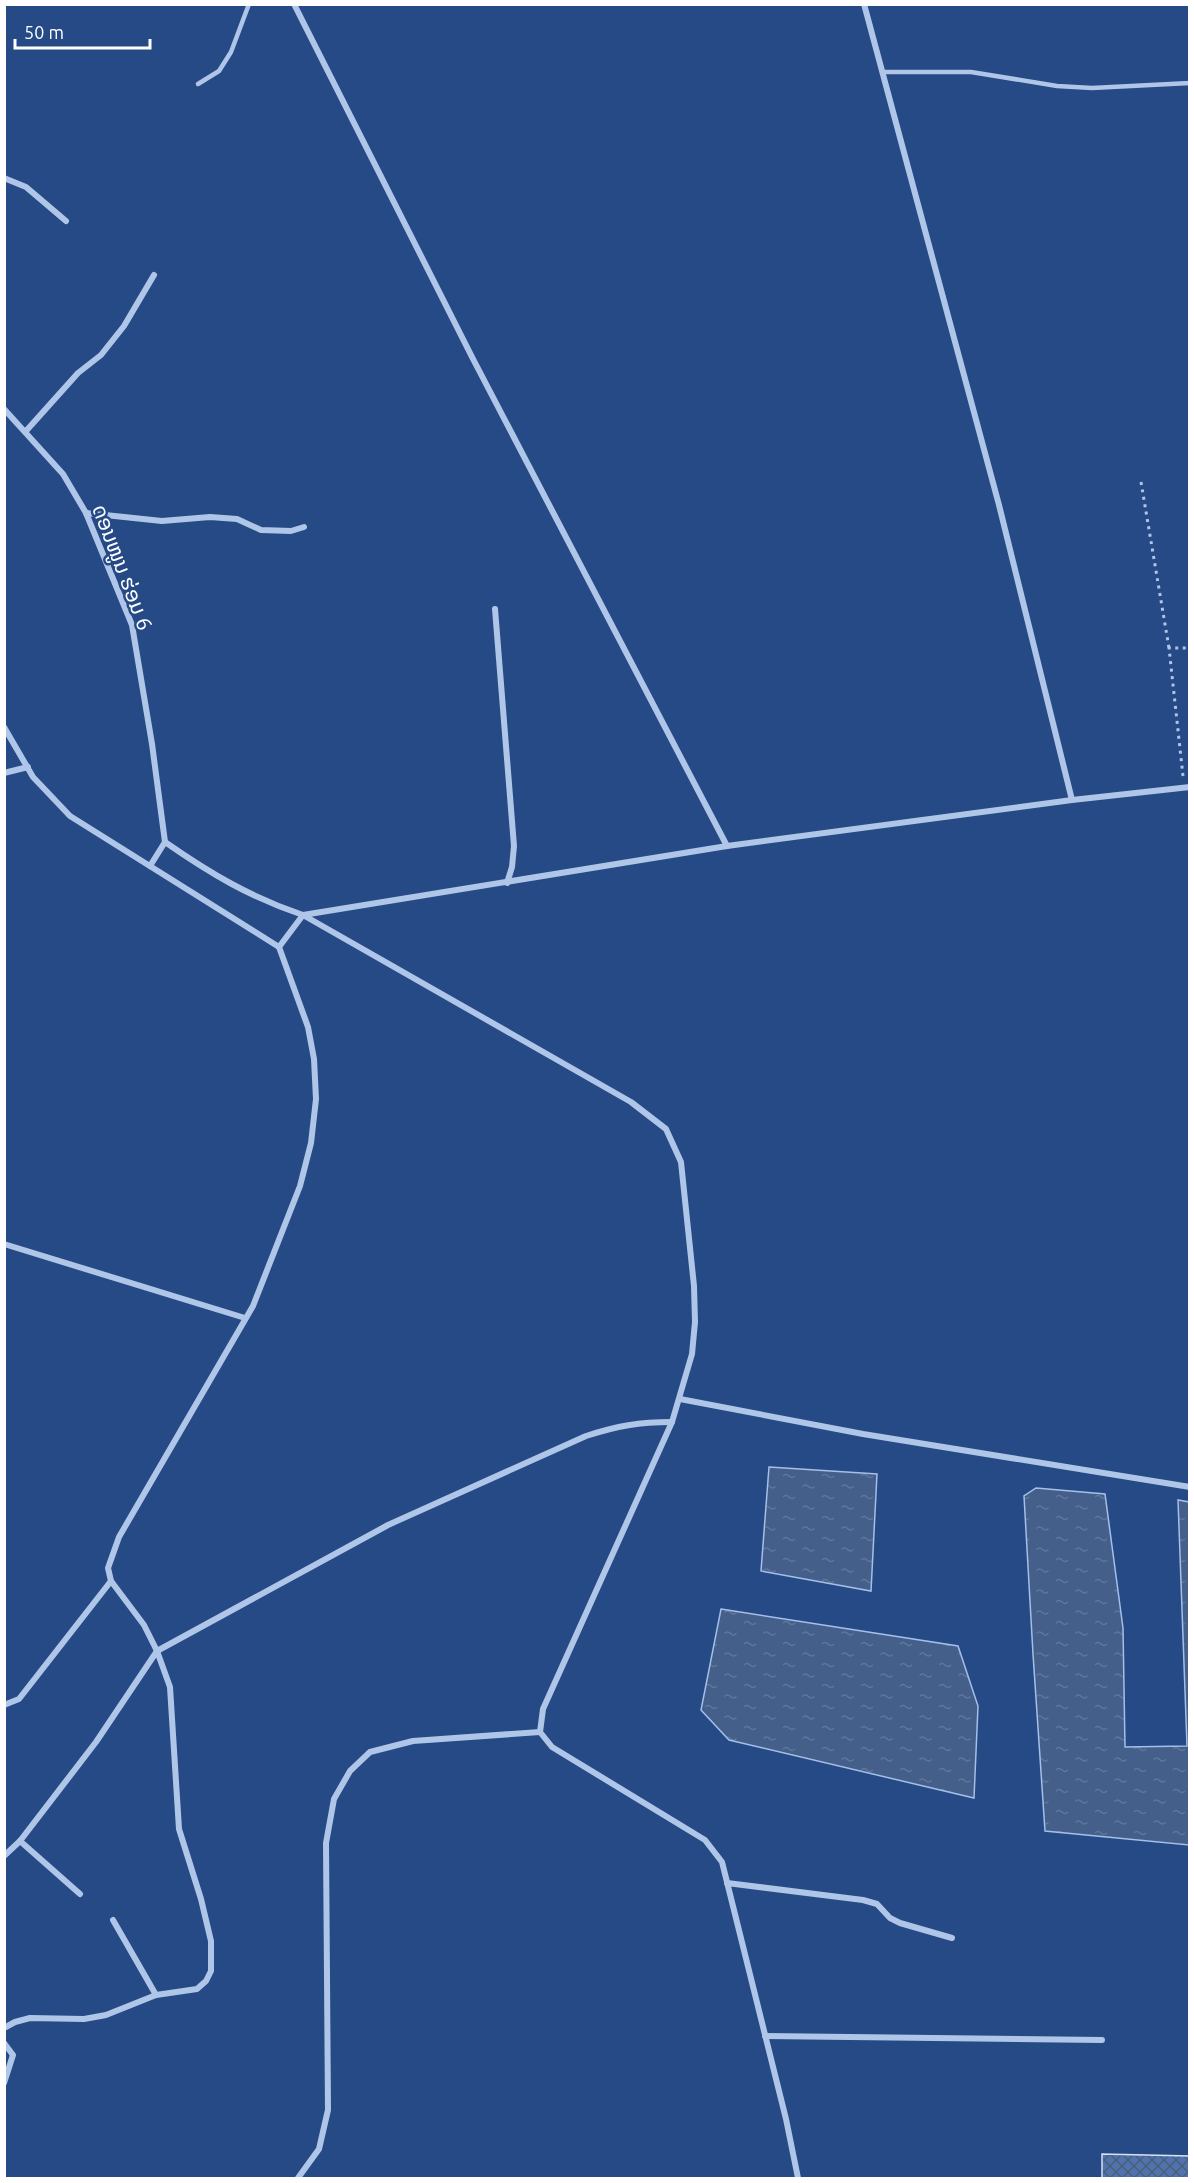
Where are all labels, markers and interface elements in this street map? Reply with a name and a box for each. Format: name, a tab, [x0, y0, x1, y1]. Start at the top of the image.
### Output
scale bar	[15, 12, 150, 50]
text: 50 m	[24, 22, 64, 42]
street label: ດອນໜູນ ຮ່ອມ 6	[85, 501, 158, 634]

